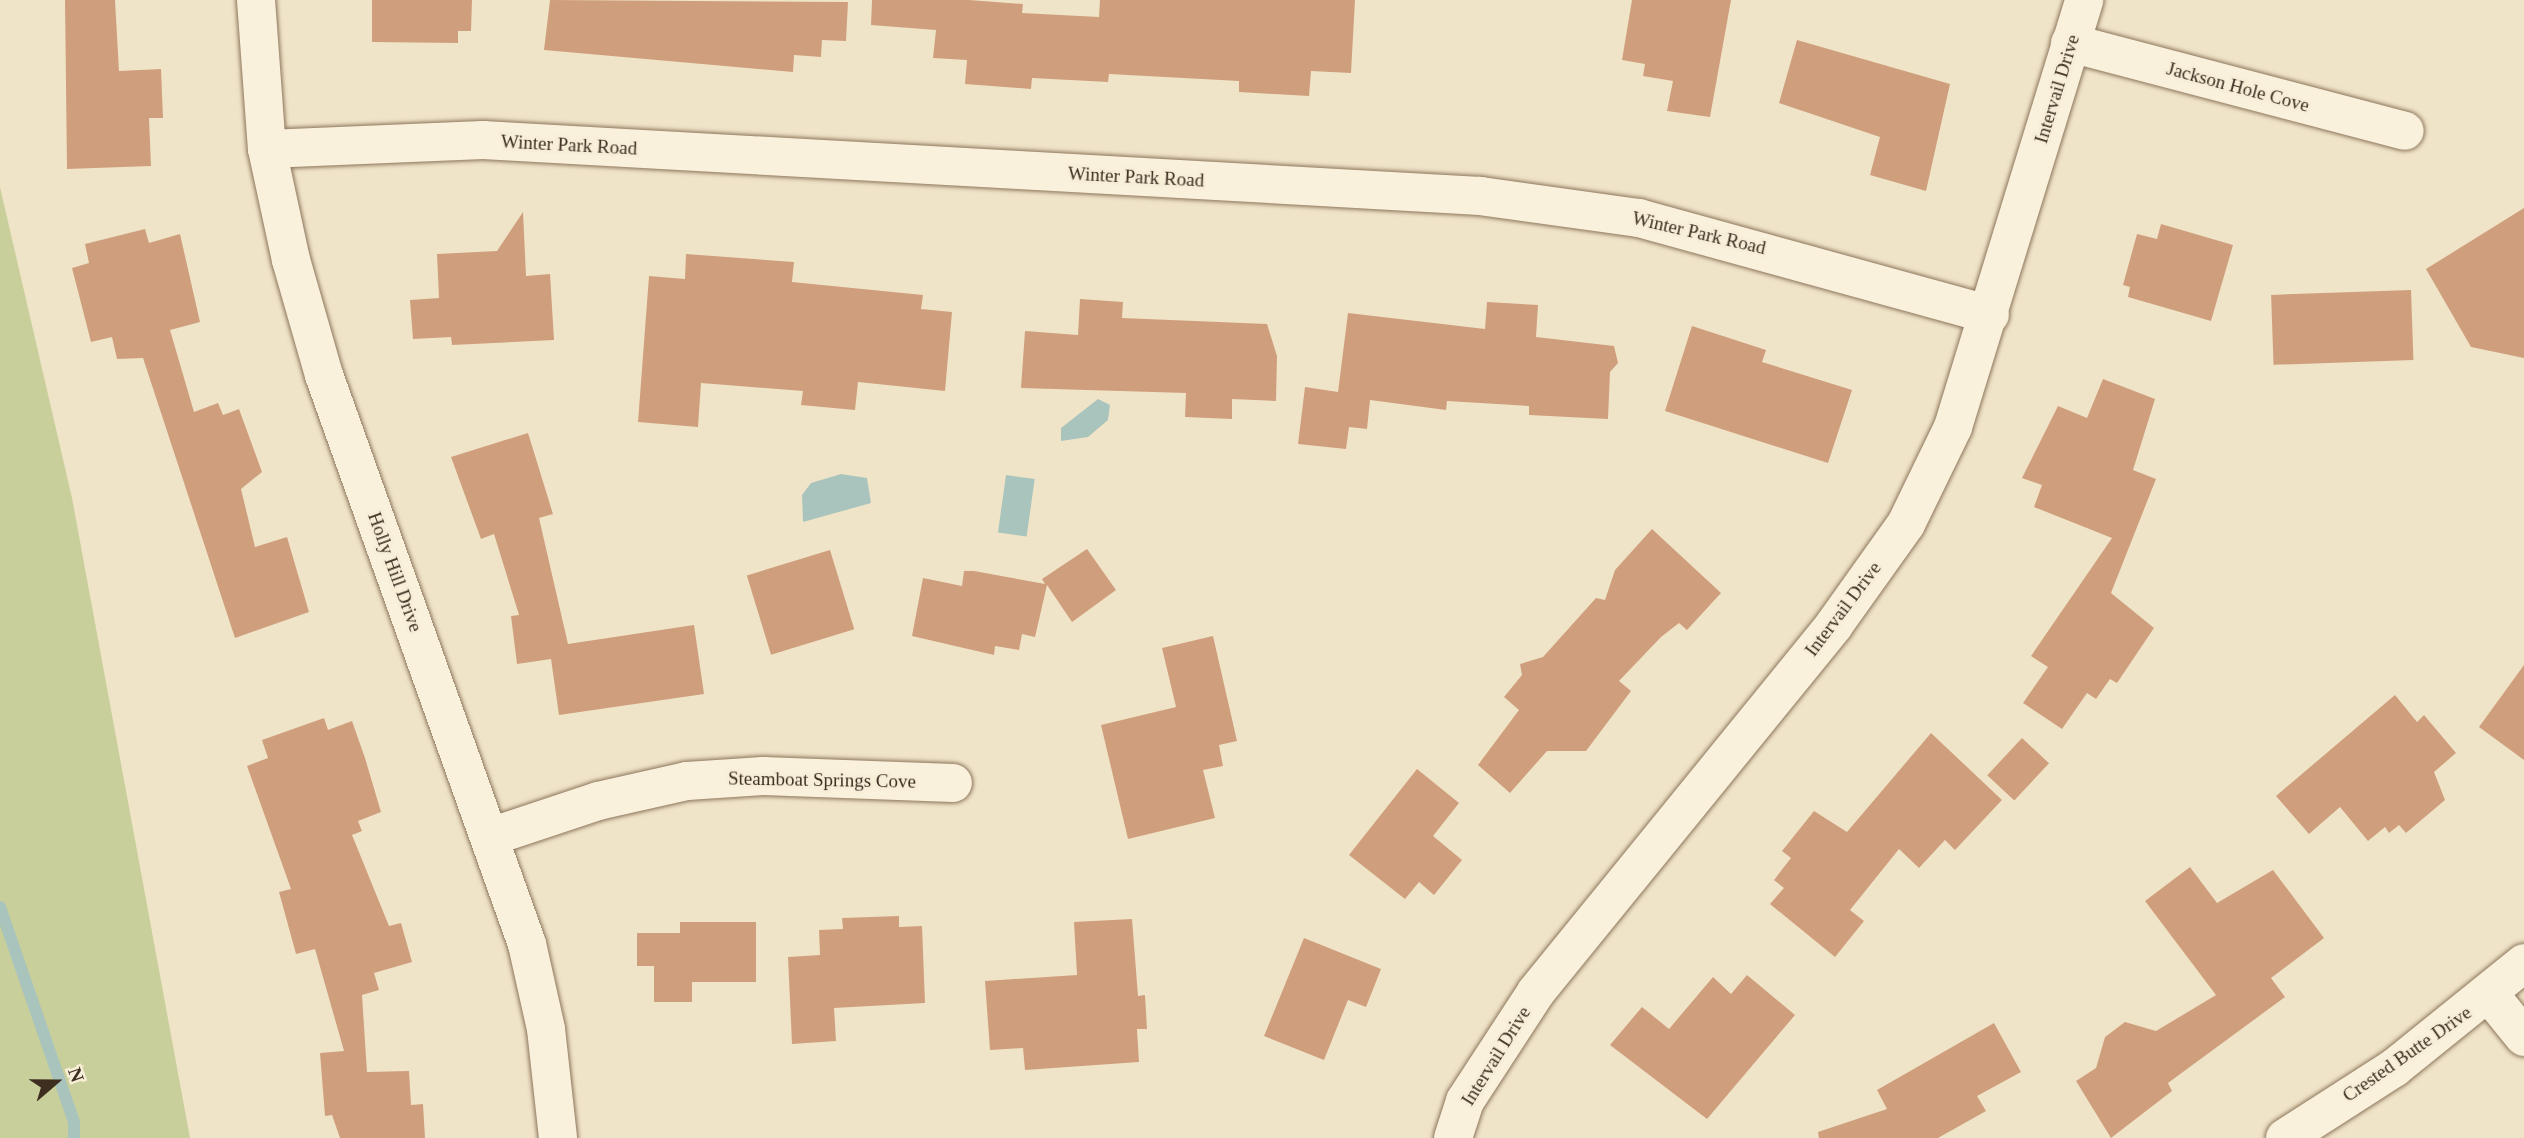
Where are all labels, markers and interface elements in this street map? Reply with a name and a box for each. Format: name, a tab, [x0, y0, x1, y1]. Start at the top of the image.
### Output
street label: Intervail Drive	[2030, 32, 2084, 146]
street label: Jackson Hole Cove	[2164, 57, 2312, 117]
street label: Winter Park Road	[500, 130, 638, 160]
street label: Winter Park Road	[1067, 162, 1205, 192]
street label: Winter Park Road	[1630, 207, 1768, 259]
street label: Holly Hill Drive	[363, 509, 427, 635]
street label: Intervail Drive	[1800, 557, 1886, 661]
street label: Steamboat Springs Cove	[728, 767, 916, 793]
street label: Crested Butte Drive	[2338, 1001, 2476, 1107]
street label: Intervail Drive	[1457, 1002, 1535, 1110]
north arrow	[21, 1047, 91, 1117]
text: N	[64, 1065, 88, 1085]

